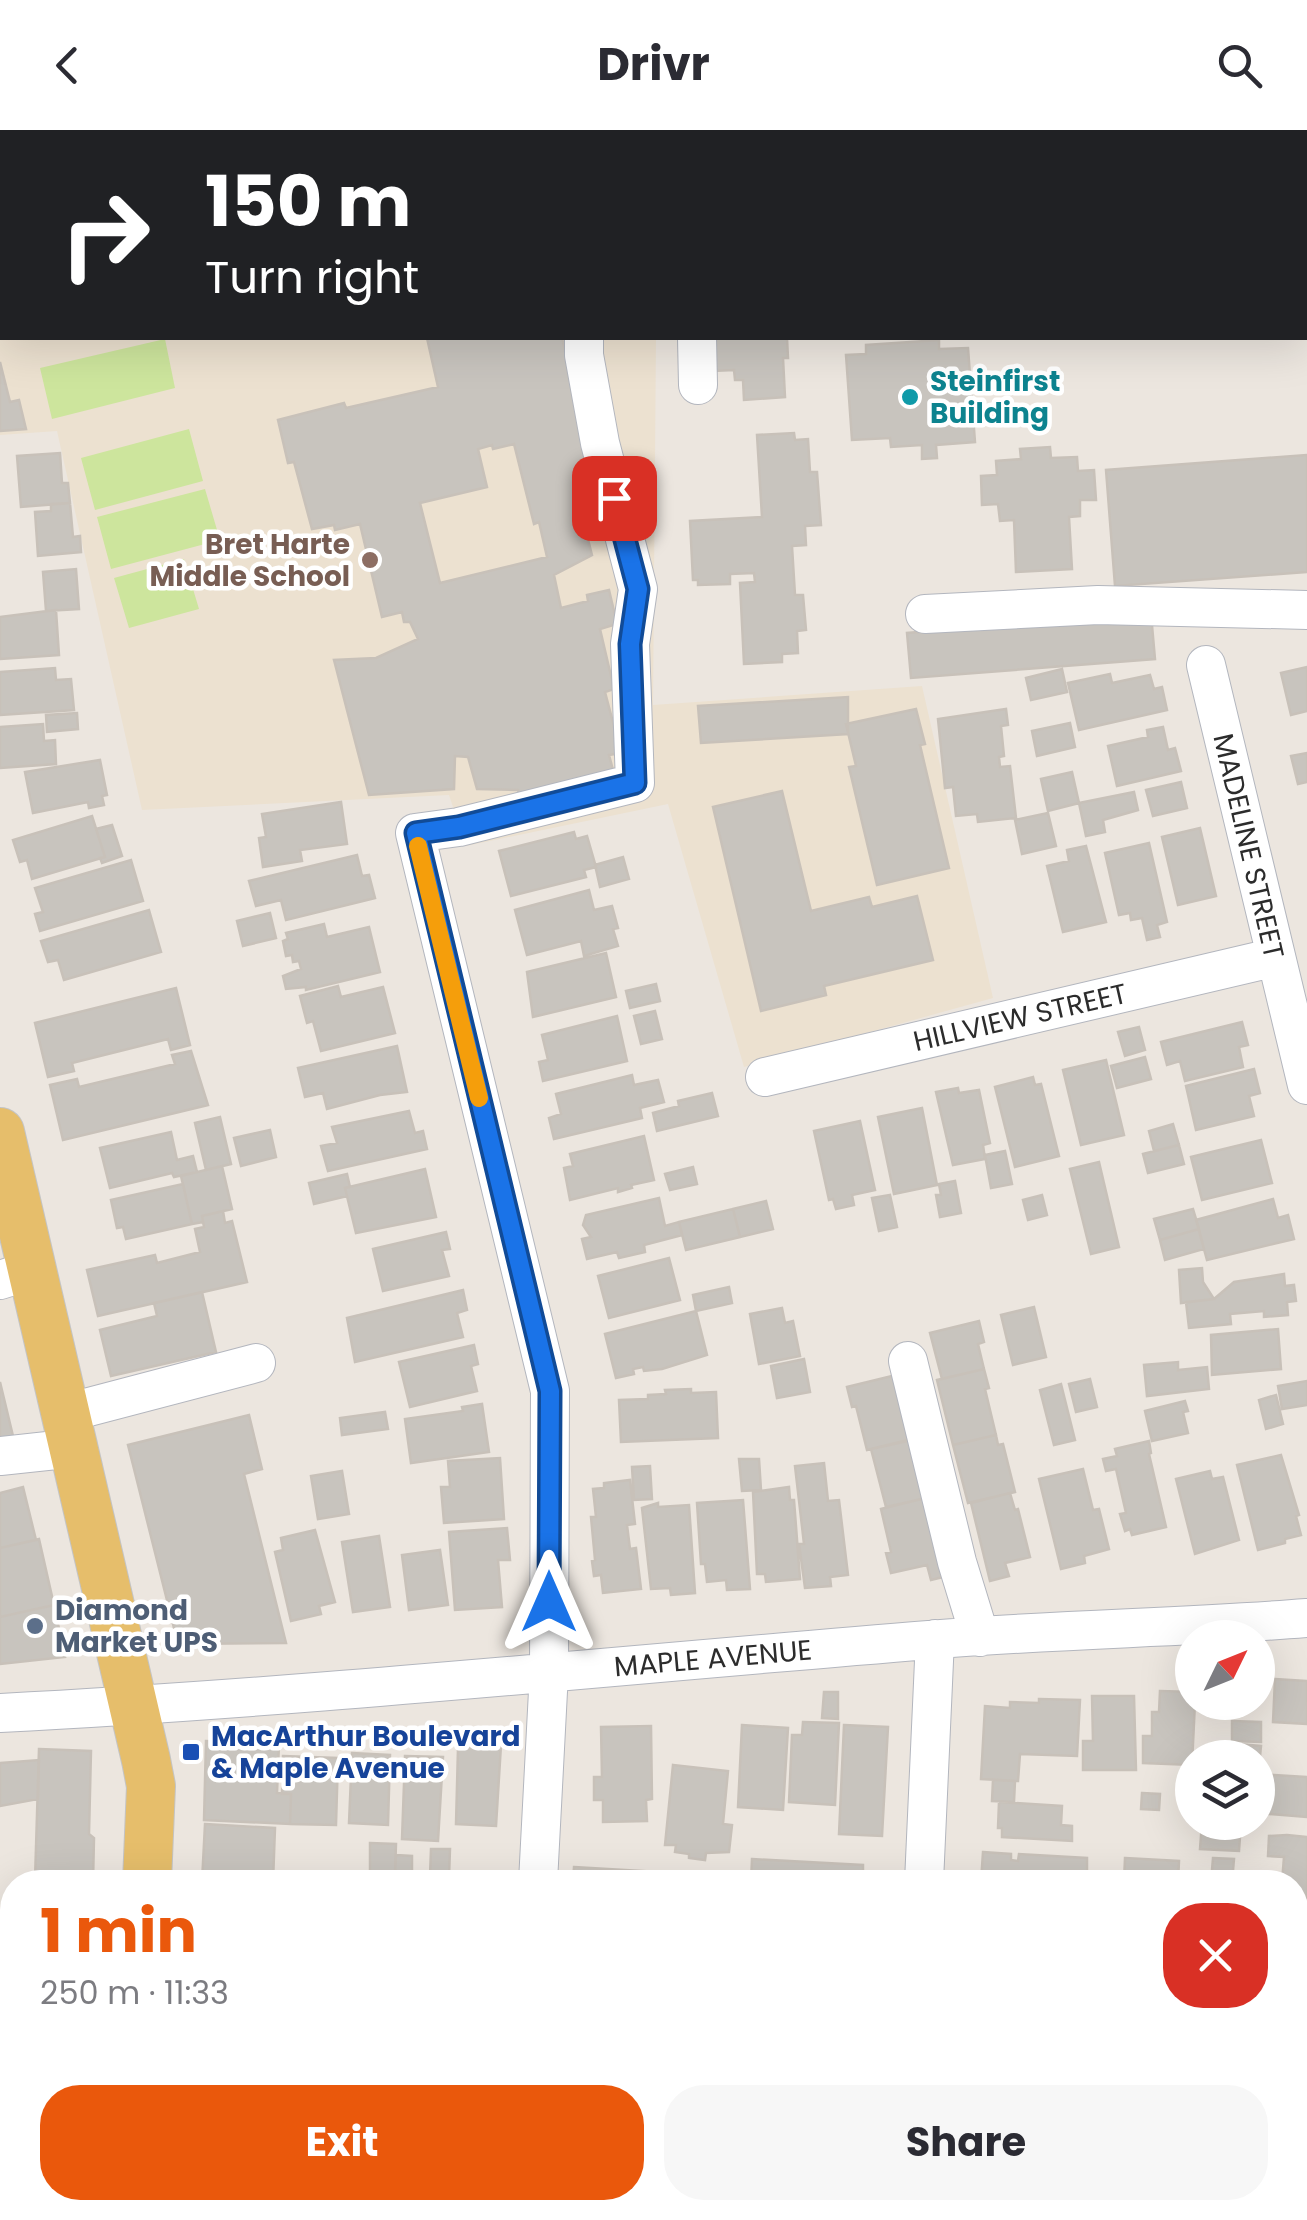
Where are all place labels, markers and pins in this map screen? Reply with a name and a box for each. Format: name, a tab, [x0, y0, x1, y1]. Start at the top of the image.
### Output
place label: Steinfirst Building	[930, 362, 1060, 433]
marker: Steinfirst Building	[899, 386, 921, 408]
pin	[572, 456, 657, 541]
place label: Bret Harte Middle School	[150, 525, 350, 596]
marker: Bret Harte Middle School	[359, 549, 381, 571]
place label: Diamond Market UPS	[55, 1591, 218, 1662]
marker: Diamond Market UPS	[24, 1615, 46, 1637]
place label: MacArthur Boulevard & Maple Avenue	[211, 1717, 521, 1788]
marker: MacArthur Boulevard & Maple Avenue	[180, 1741, 202, 1763]

